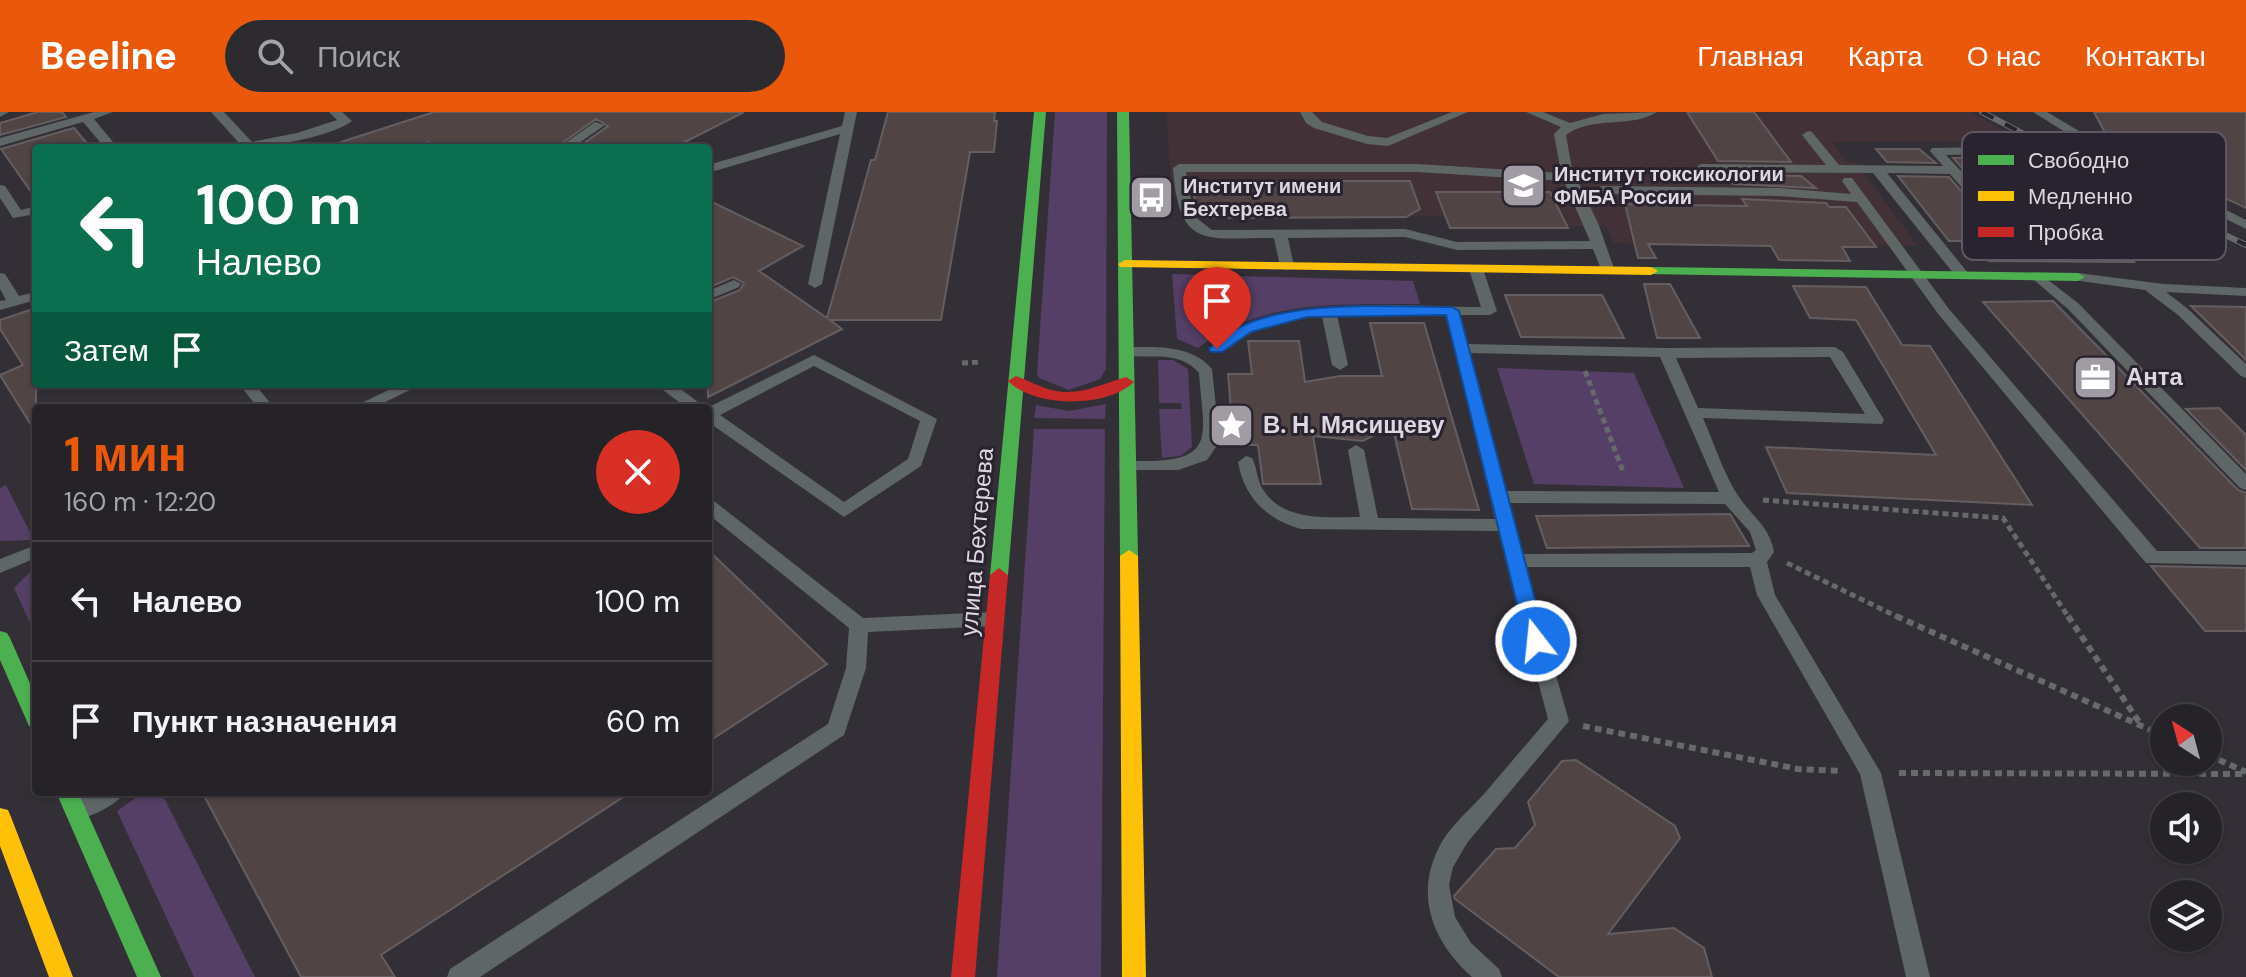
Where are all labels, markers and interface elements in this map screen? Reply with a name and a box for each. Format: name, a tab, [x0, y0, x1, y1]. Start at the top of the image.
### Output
search box	[225, 20, 785, 92]
text: Beeline	[40, 31, 177, 81]
icon: search	[253, 34, 297, 78]
text: Поиск	[317, 37, 400, 76]
text: Главная	[1697, 38, 1804, 75]
text: Карта	[1848, 38, 1923, 75]
text: О нас	[1967, 38, 2041, 75]
text: Контакты	[2085, 38, 2206, 75]
legend	[1962, 132, 2226, 260]
text: Свободно	[2028, 146, 2129, 175]
school or university icon: Институт токсикологии ФМБА России	[1499, 161, 1547, 209]
place label: Институт токсикологии ФМБА России	[1554, 161, 1784, 210]
text: 100 m	[196, 168, 361, 241]
place label: Институт имени Бехтерева	[1183, 173, 1341, 222]
bus stop icon: Институт имени Бехтерева	[1128, 174, 1176, 222]
icon: left	[64, 176, 168, 280]
text: Медленно	[2028, 182, 2133, 211]
text: Пробка	[2028, 218, 2104, 247]
text: Налево	[196, 239, 322, 286]
pin	[1183, 267, 1251, 349]
icon: arrive	[1195, 279, 1239, 323]
icon: arrive	[165, 328, 209, 372]
text: Затем	[64, 331, 149, 370]
office icon: Анта	[2071, 353, 2119, 401]
place label: Анта	[2126, 361, 2184, 392]
place icon: В. Н. Мясищеву	[1208, 401, 1256, 449]
place label: В. Н. Мясищеву	[1263, 409, 1445, 440]
text: 1 мин	[64, 423, 187, 486]
button: close	[596, 430, 680, 514]
street label: улица Бехтерева	[953, 446, 1000, 638]
text: 160 m · 12:20	[64, 485, 216, 519]
icon: left	[64, 579, 108, 623]
text: Налево	[132, 582, 242, 621]
text: 100 m	[595, 582, 680, 621]
position arrow	[1494, 599, 1578, 683]
icon: arrive	[64, 699, 108, 743]
text: Пункт назначения	[132, 702, 397, 741]
text: 60 m	[606, 702, 680, 741]
north arrow	[2150, 704, 2222, 776]
map controls	[2150, 704, 2222, 952]
button: sound	[2150, 792, 2222, 864]
button: layers	[2150, 880, 2222, 952]

